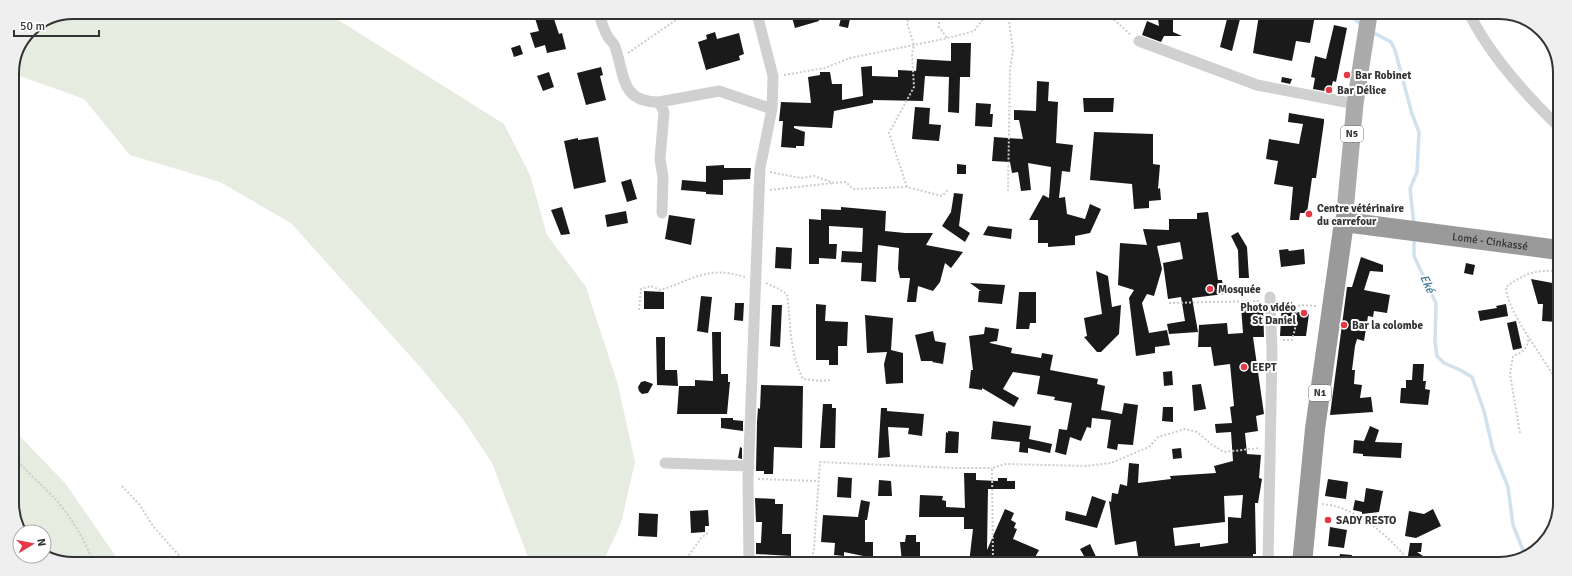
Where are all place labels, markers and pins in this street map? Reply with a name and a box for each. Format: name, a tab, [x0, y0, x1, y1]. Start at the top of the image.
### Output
place label: Bar Robinet	[1355, 69, 1411, 82]
marker: Bar Robinet	[1342, 70, 1352, 80]
place label: Bar Délice	[1337, 84, 1387, 97]
marker: Bar Délice	[1324, 85, 1334, 95]
place label: Centre vétérinaire du carrefour	[1317, 202, 1405, 228]
marker: Centre vétérinaire du carrefour	[1304, 209, 1314, 219]
place label: Mosquée	[1218, 283, 1261, 296]
marker: Mosquée	[1205, 284, 1215, 294]
place label: Photo vidéo St Daniel	[1240, 301, 1297, 327]
marker: Photo vidéo St Daniel	[1299, 308, 1309, 318]
place label: Bar la colombe	[1352, 319, 1423, 332]
marker: Bar la colombe	[1339, 320, 1349, 330]
place label: EEPT	[1252, 361, 1277, 374]
marker: EEPT	[1239, 362, 1249, 372]
place label: SADY RESTO	[1336, 514, 1396, 527]
marker: SADY RESTO	[1323, 515, 1333, 525]

